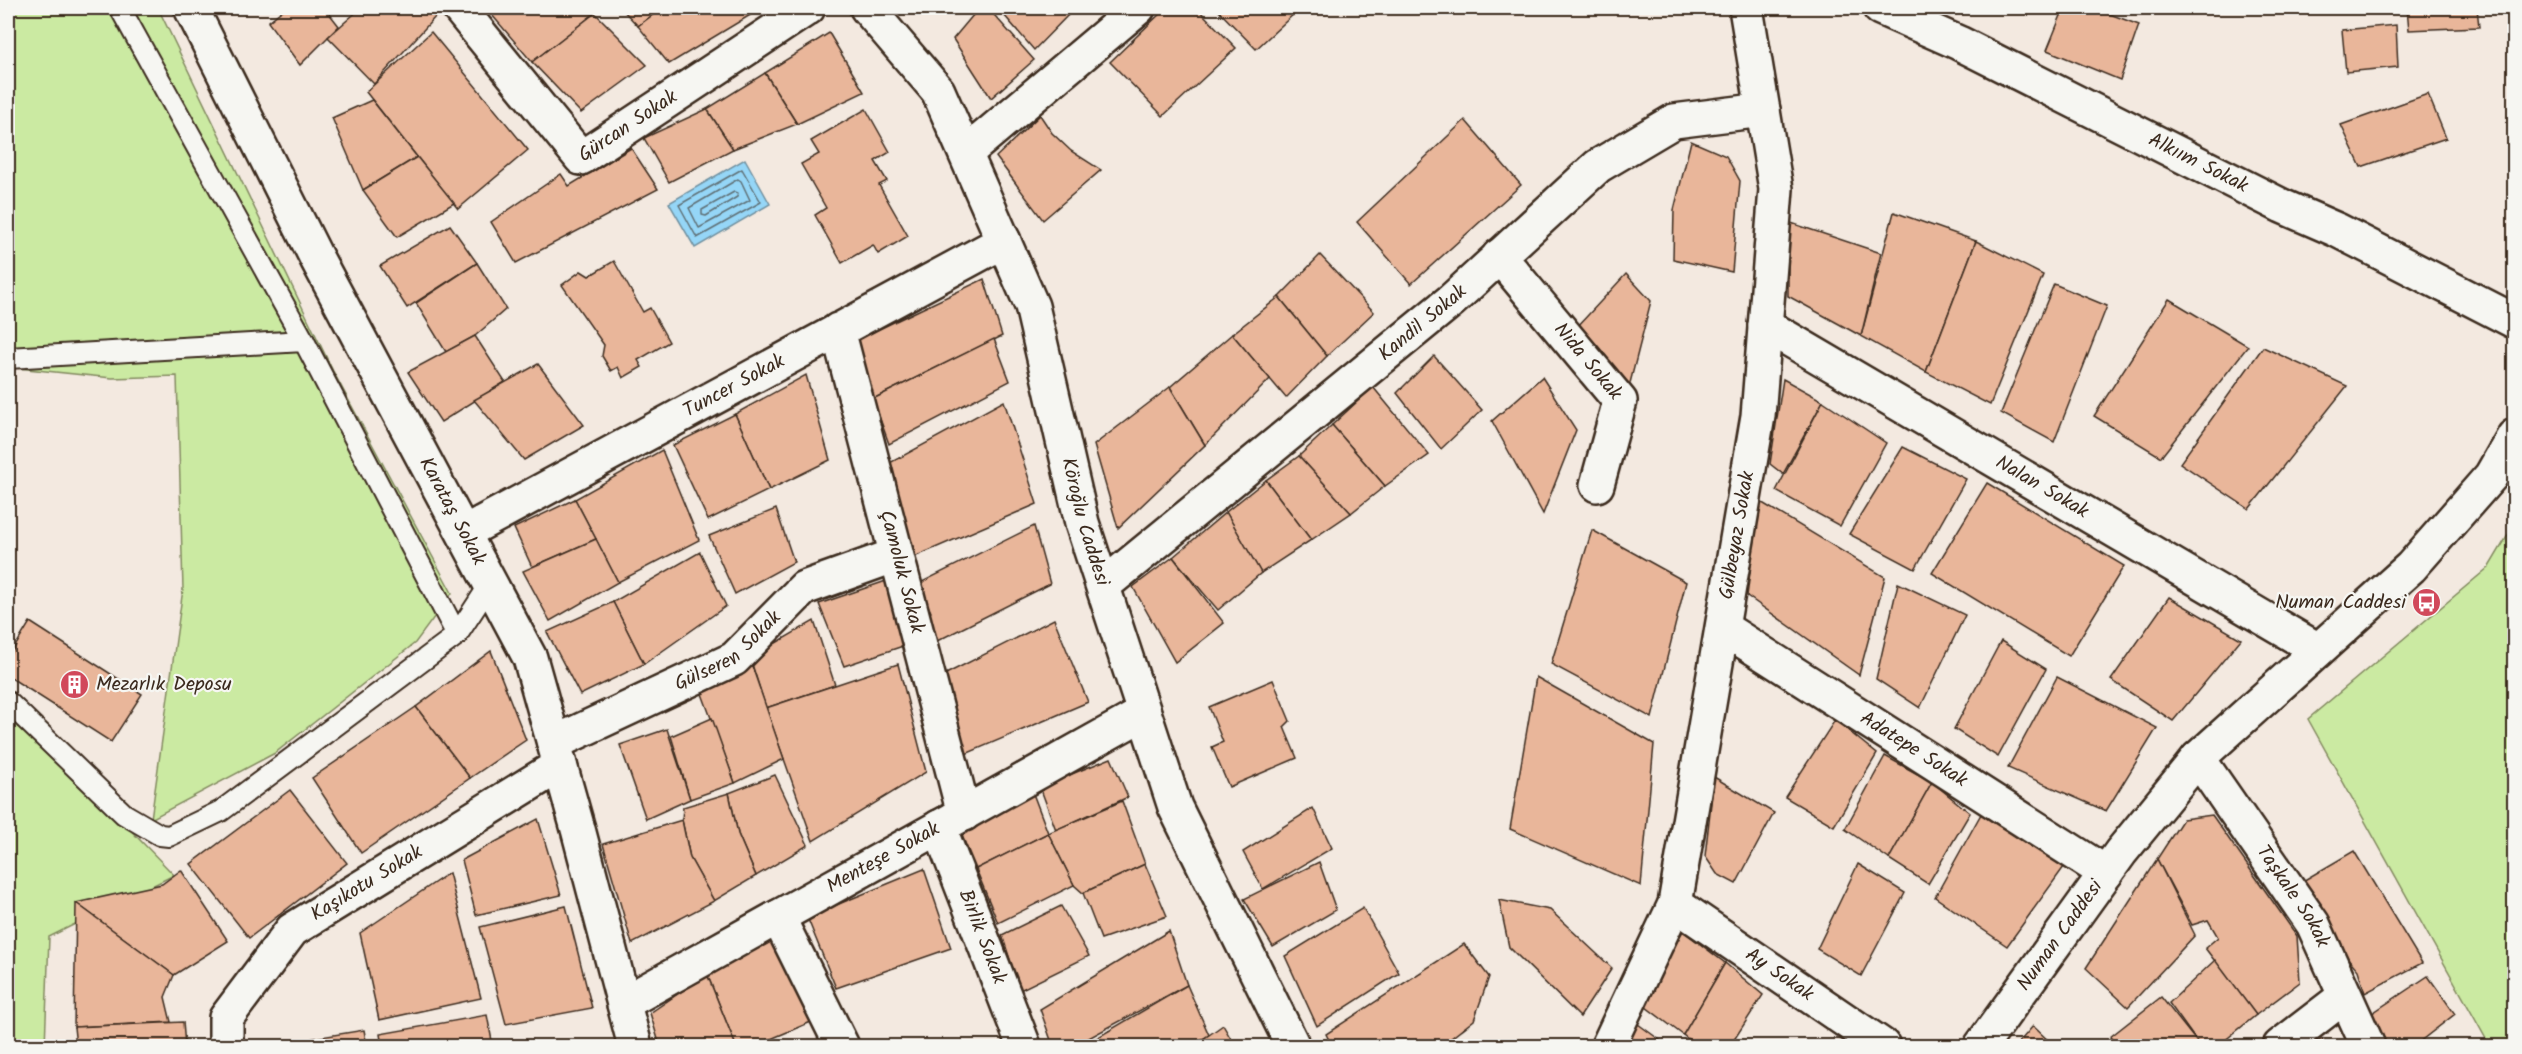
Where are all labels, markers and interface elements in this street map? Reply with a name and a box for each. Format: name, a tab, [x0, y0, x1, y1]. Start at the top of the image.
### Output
street label: Gürcan Sokak	[572, 82, 685, 171]
street label: Alkıım Sokak	[2142, 125, 2254, 203]
street label: Kandil Sokak	[1372, 277, 1475, 370]
street label: Nida Sokak	[1545, 316, 1630, 409]
street label: Tuncer Sokak	[678, 346, 791, 427]
street label: Nalan Sokak	[1989, 448, 2095, 528]
street label: Karataş Sokak	[410, 451, 494, 572]
street label: Köroğlu Caddesi	[1051, 454, 1118, 591]
street label: Gülbeyaz Sokak	[1711, 468, 1764, 602]
street label: Çamoluk Sokak	[870, 507, 933, 638]
place label: Numan Caddesi	[2275, 587, 2407, 619]
bus stop icon: Numan Caddesi	[2411, 587, 2443, 619]
street label: Gülseren Sokak	[669, 603, 790, 701]
building icon: Mezarlık Deposu	[59, 669, 91, 701]
place label: Mezarlık Deposu	[96, 669, 232, 701]
street label: Adatepe Sokak	[1853, 703, 1974, 797]
street label: Menteşe Sokak	[821, 813, 947, 903]
street label: Kaşıkotu Sokak	[305, 837, 430, 931]
street label: Taşkale Sokak	[2247, 839, 2338, 954]
street label: Numan Caddesi	[2009, 872, 2113, 998]
street label: Birlik Sokak	[949, 885, 1015, 990]
street label: Ay Sokak	[1738, 940, 1821, 1010]

